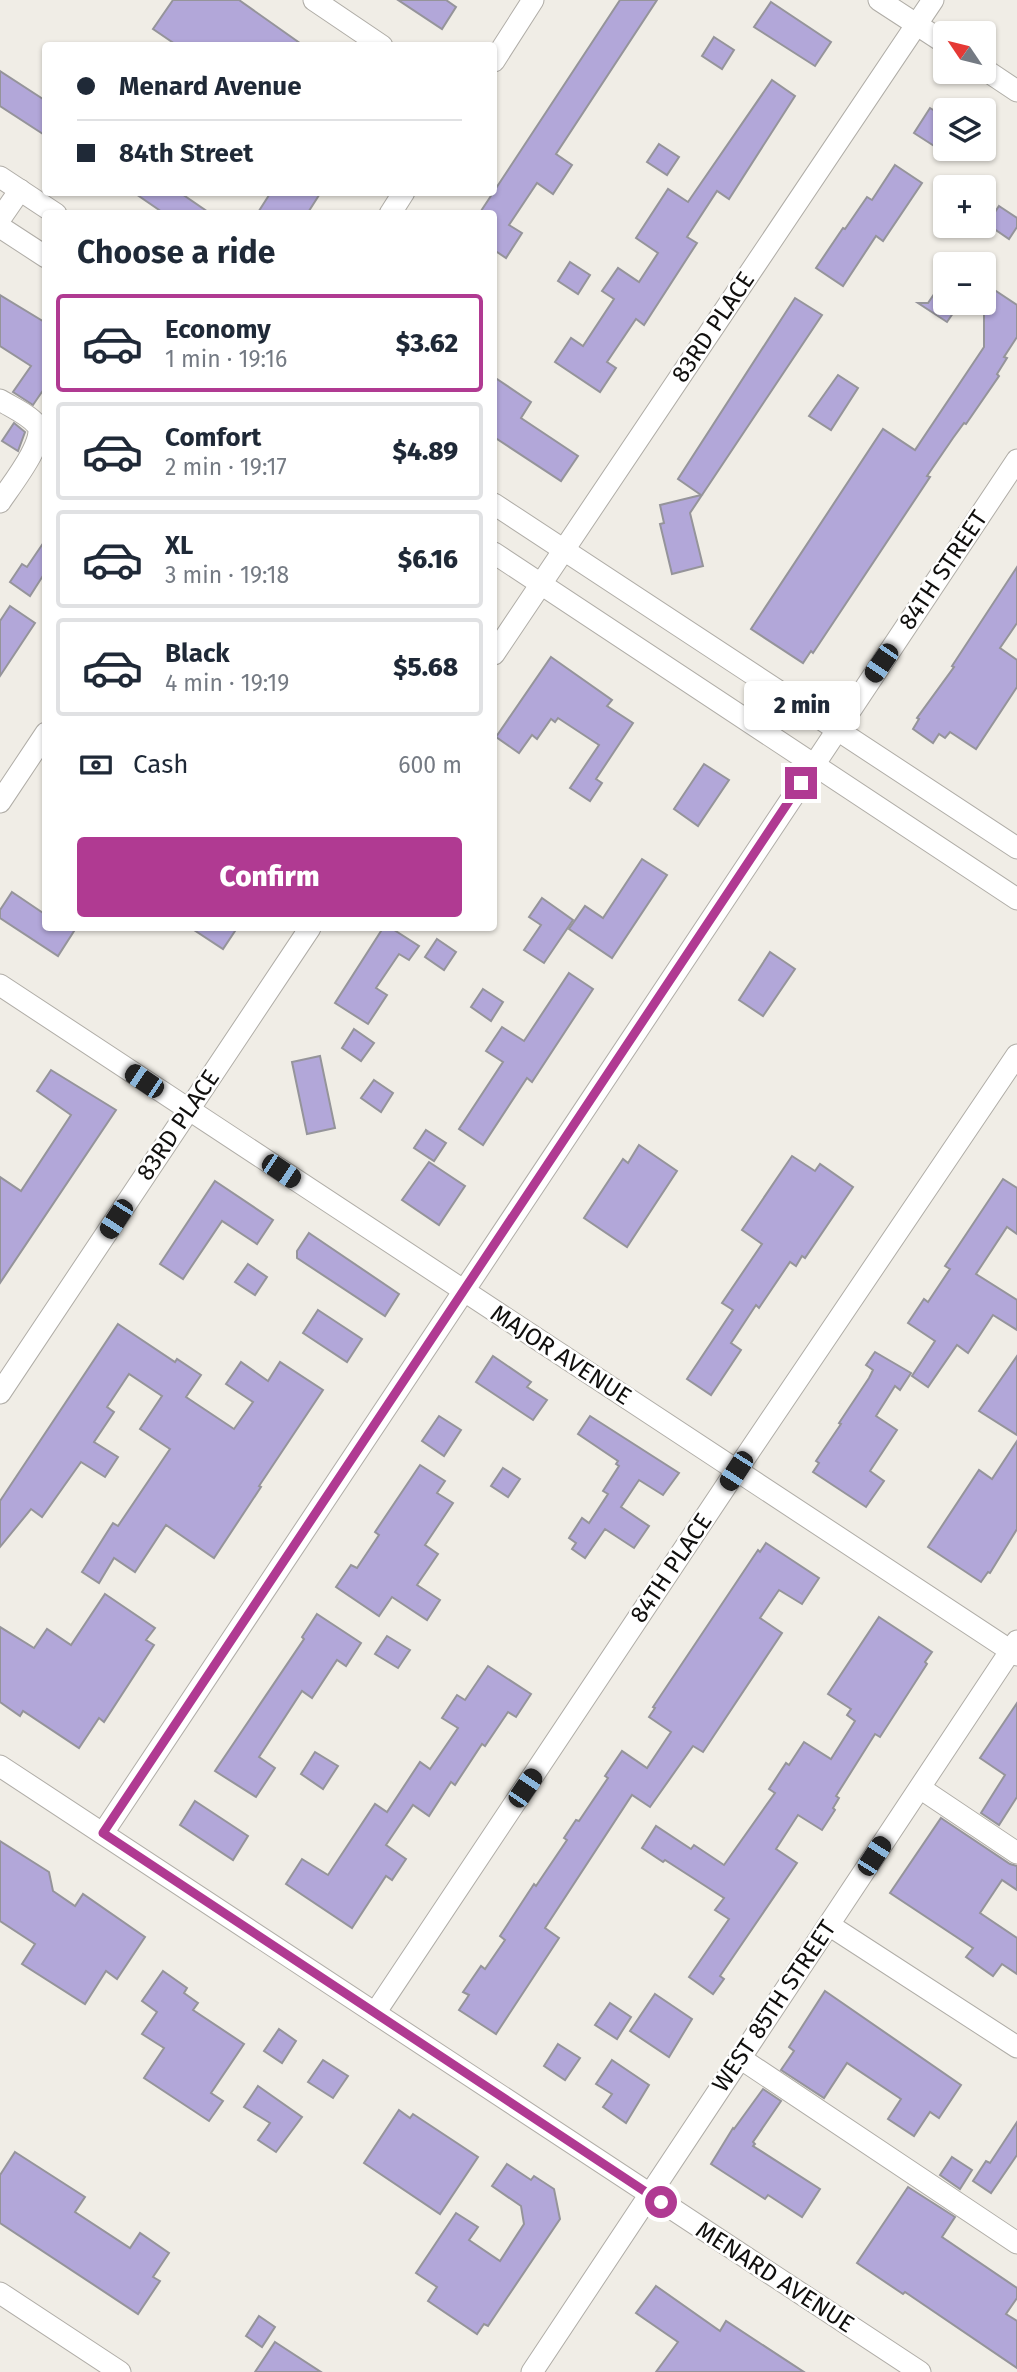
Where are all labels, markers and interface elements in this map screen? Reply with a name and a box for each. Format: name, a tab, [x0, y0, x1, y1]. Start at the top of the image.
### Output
north arrow	[933, 21, 996, 84]
map controls	[933, 21, 996, 315]
text: Menard Avenue	[119, 71, 302, 102]
button: layers	[933, 98, 996, 161]
text: 84th Street	[119, 138, 253, 169]
button: +	[933, 175, 996, 238]
text: Choose a ride	[77, 233, 275, 271]
button: −	[933, 252, 996, 315]
street label: 83RD PLACE	[666, 266, 760, 388]
icon: car	[81, 312, 144, 375]
text: Economy	[165, 314, 271, 345]
text: $3.62	[396, 328, 458, 359]
text: 1 min · 19:16	[165, 345, 287, 373]
icon: car	[81, 420, 144, 483]
text: Comfort	[165, 422, 261, 453]
text: $4.89	[393, 436, 458, 467]
text: 2 min · 19:17	[165, 453, 287, 481]
street label: 84TH STREET	[893, 505, 993, 635]
icon: car	[81, 528, 144, 591]
text: XL	[165, 530, 193, 561]
text: $6.16	[398, 544, 458, 575]
text: 3 min · 19:18	[165, 561, 289, 589]
icon: car	[81, 636, 144, 699]
text: Black	[165, 638, 230, 669]
car	[861, 640, 902, 686]
text: $5.68	[393, 652, 458, 683]
text: 4 min · 19:19	[165, 669, 289, 697]
callout: 2 min	[743, 682, 859, 730]
text: 2 min	[774, 691, 830, 719]
icon: cash	[77, 746, 115, 784]
text: Cash	[133, 749, 189, 780]
text: 600 m	[398, 751, 462, 779]
route end	[785, 767, 817, 799]
button: Confirm	[77, 837, 462, 917]
car	[121, 1061, 168, 1101]
street label: 83RD PLACE	[131, 1064, 225, 1186]
car	[258, 1151, 305, 1191]
car	[96, 1196, 137, 1242]
street label: MAJOR AVENUE	[485, 1299, 637, 1411]
car	[716, 1448, 757, 1494]
street label: 84TH PLACE	[624, 1508, 718, 1628]
car	[505, 1765, 546, 1811]
car	[854, 1833, 895, 1879]
street label: WEST 85TH STREET	[706, 1914, 842, 2097]
route start	[645, 2186, 677, 2218]
street label: MENARD AVENUE	[691, 2216, 859, 2338]

